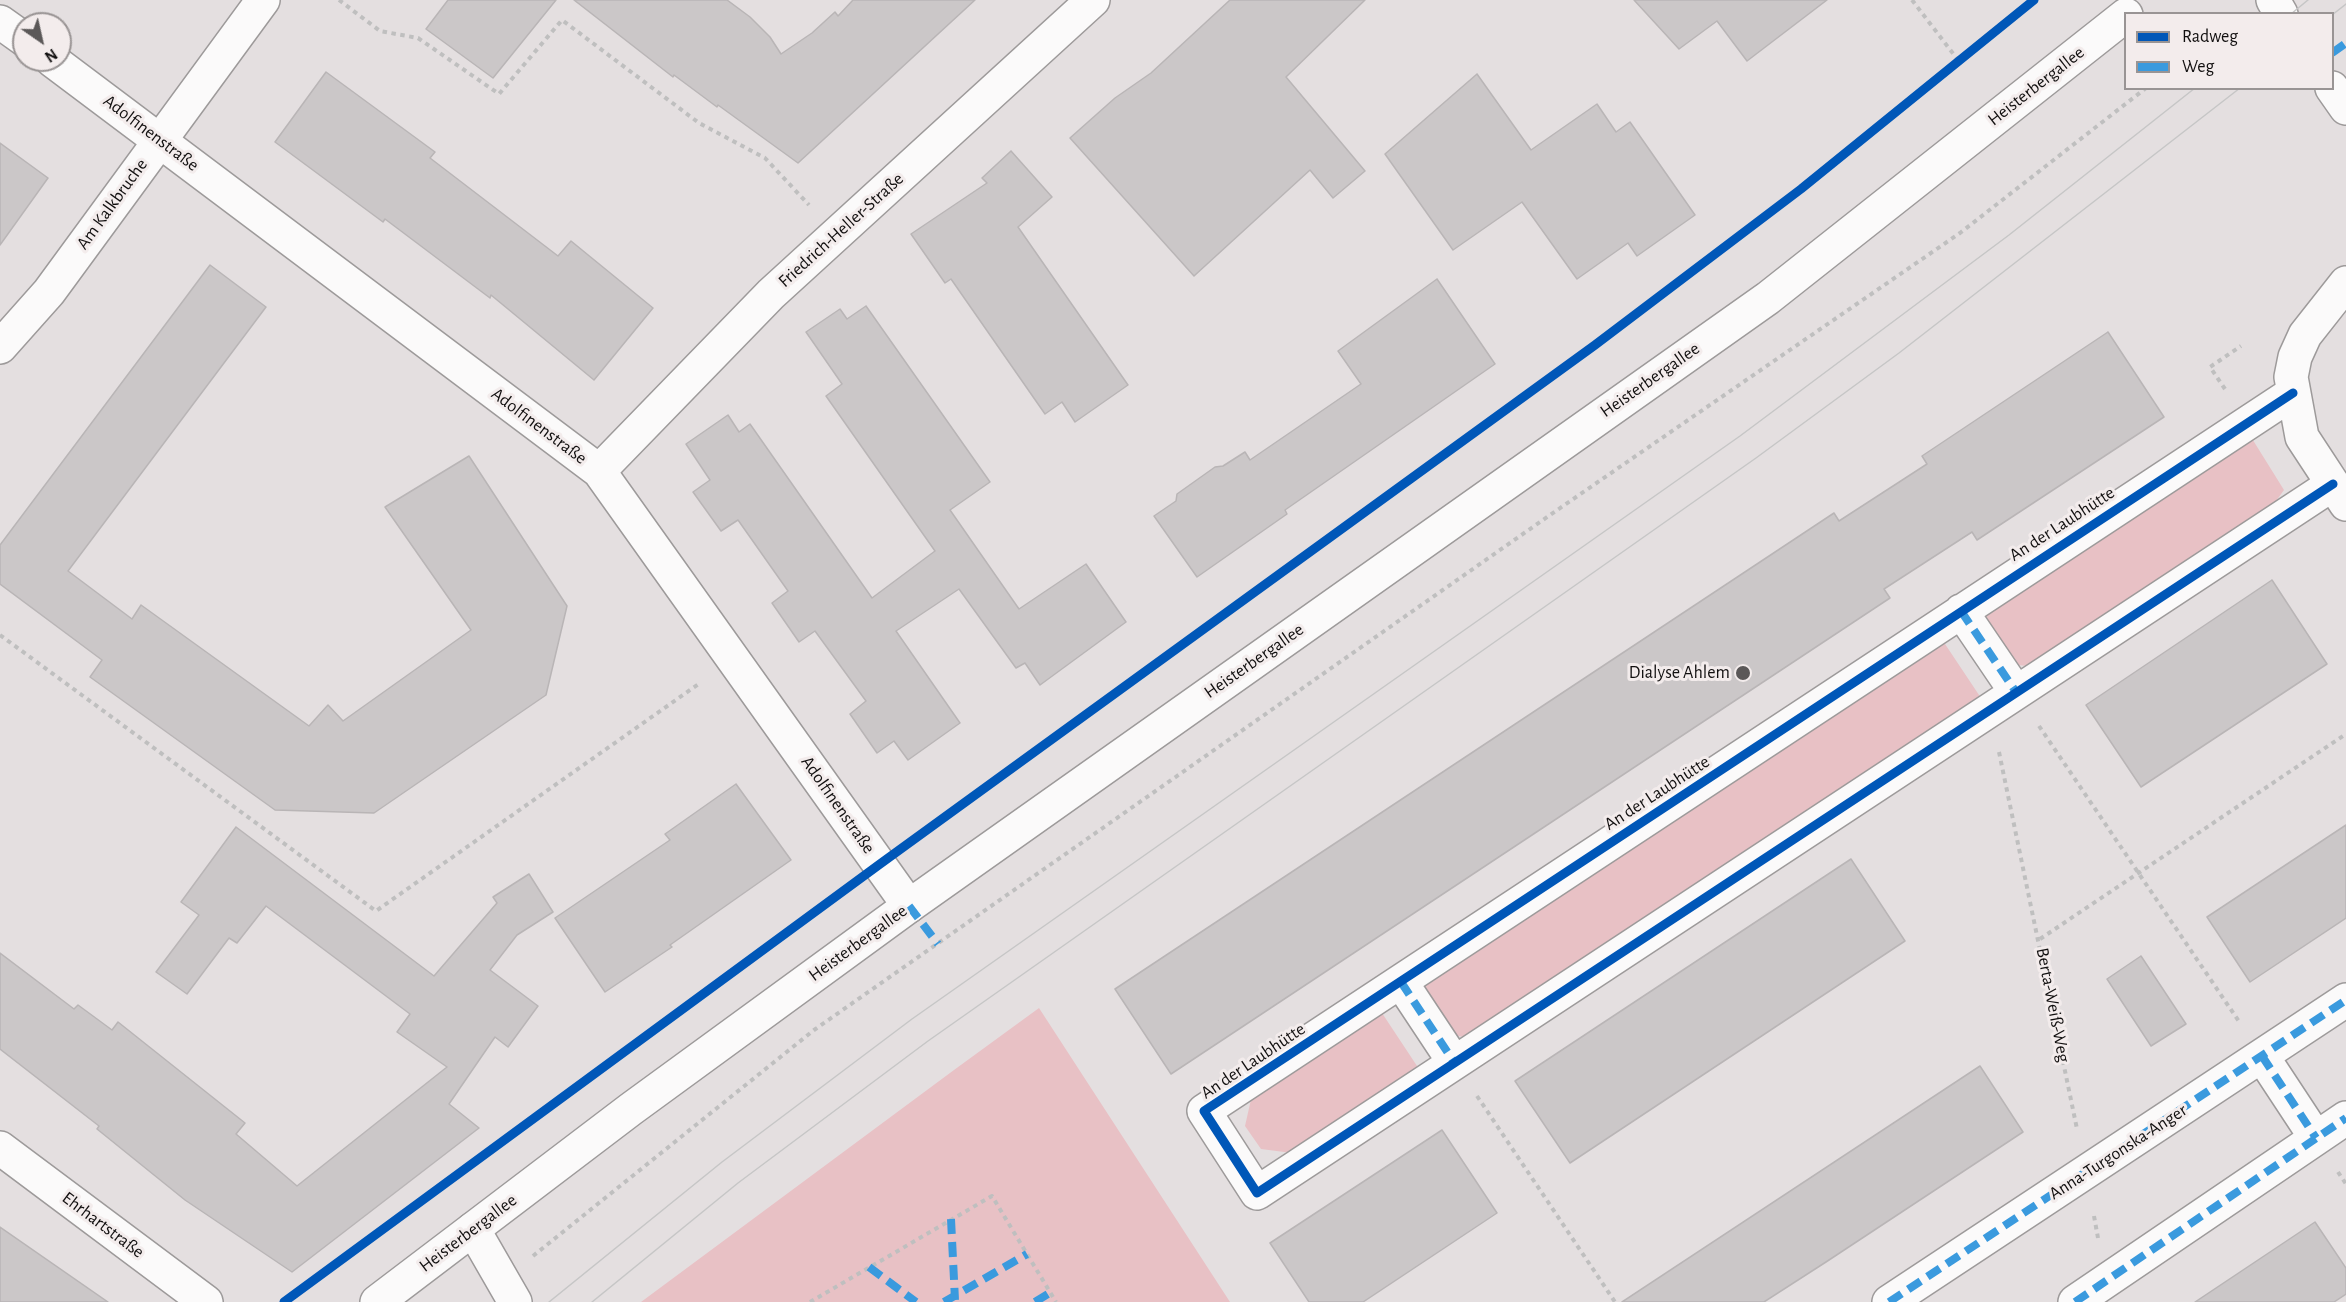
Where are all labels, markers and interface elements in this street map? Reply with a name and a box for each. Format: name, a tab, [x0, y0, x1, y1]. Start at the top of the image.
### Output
north arrow	[12, 12, 72, 72]
legend	[2124, 12, 2334, 90]
text: Radweg	[2182, 28, 2238, 46]
street label: Heisterbergallee	[1983, 42, 2089, 130]
text: N	[42, 46, 60, 65]
text: Weg	[2182, 58, 2214, 76]
street label: Adolfinenstraße	[99, 90, 203, 176]
street label: Am Kalkbruche	[72, 154, 152, 254]
street label: Friedrich-Heller-Straße	[774, 168, 908, 292]
street label: Heisterbergallee	[1596, 338, 1704, 422]
street label: Adolfinenstraße	[487, 383, 591, 469]
street label: An der Laubhütte	[2005, 482, 2119, 566]
street label: Heisterbergallee	[1200, 619, 1308, 703]
place label: Dialyse Ahlem	[1629, 662, 1730, 684]
marker: Dialyse Ahlem	[1734, 664, 1752, 682]
street label: An der Laubhütte	[1600, 751, 1714, 835]
street label: Adolfinenstraße	[796, 752, 880, 858]
street label: Heisterbergallee	[804, 900, 912, 986]
street label: Berta-Weiß-Weg	[2031, 946, 2075, 1064]
street label: An der Laubhütte	[1197, 1018, 1309, 1104]
street label: Anna-Turgonska-Anger	[2045, 1099, 2191, 1205]
street label: Ehrhartstraße	[58, 1187, 148, 1263]
street label: Heisterbergallee	[415, 1189, 521, 1277]

